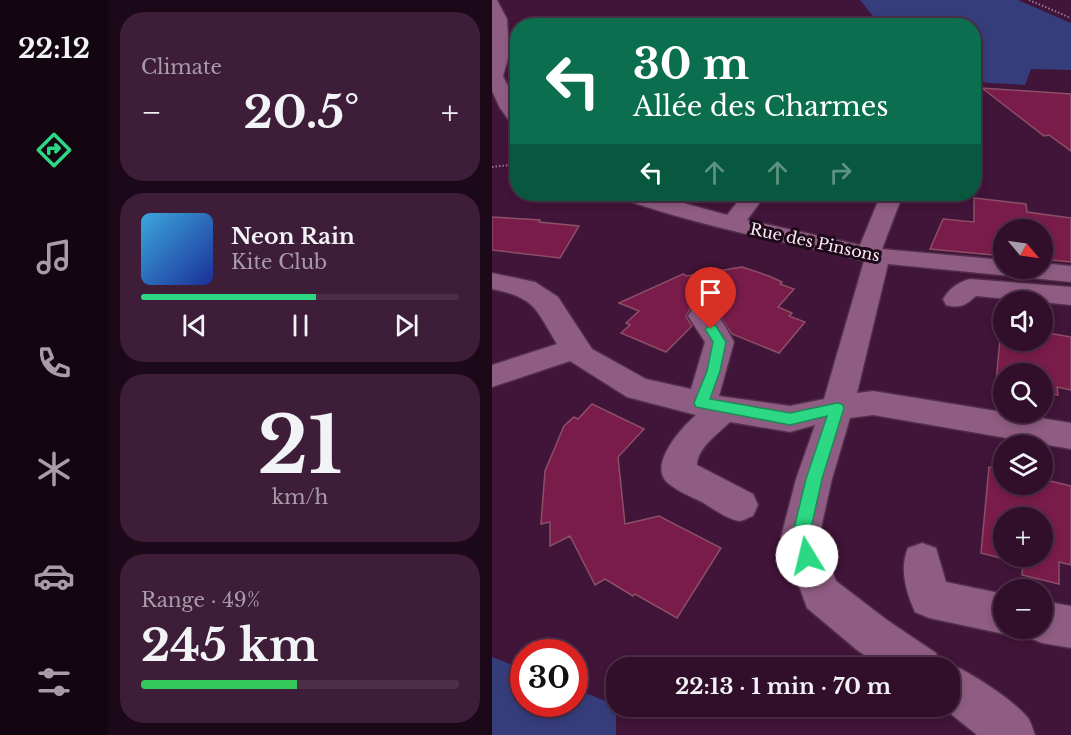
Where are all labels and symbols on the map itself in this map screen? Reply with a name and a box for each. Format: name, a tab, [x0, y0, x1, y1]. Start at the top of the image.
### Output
street label: Rue des Pinsons	[748, 218, 882, 266]
north arrow	[993, 219, 1053, 279]
pin	[685, 267, 736, 329]
position arrow	[775, 524, 839, 588]
speed limit sign: 30	[510, 639, 588, 717]

